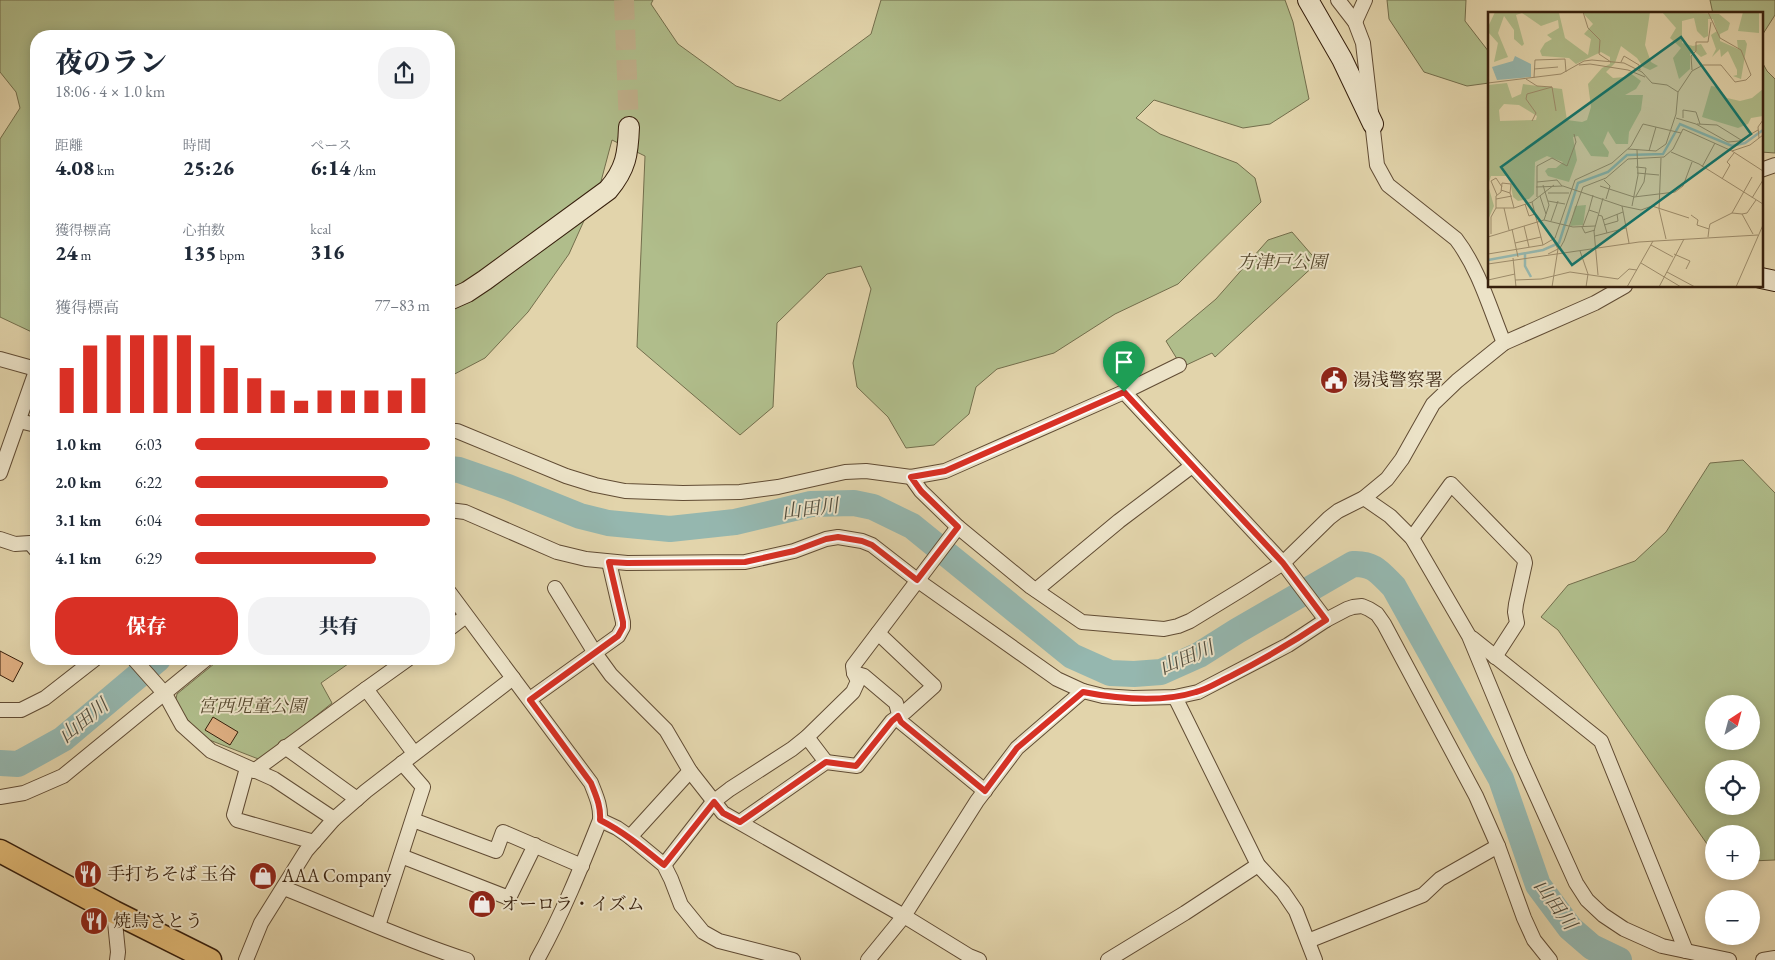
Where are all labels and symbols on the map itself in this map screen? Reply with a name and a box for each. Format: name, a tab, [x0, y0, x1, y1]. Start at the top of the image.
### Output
inset map	[1488, 12, 1762, 288]
park label: 方津戸公園	[1237, 250, 1330, 273]
pin	[1103, 341, 1145, 392]
public building icon: 湯浅警察署	[1319, 365, 1349, 395]
place label: 湯浅警察署	[1353, 368, 1443, 391]
water label: 山田川	[780, 492, 842, 524]
water label: 山田川	[1155, 634, 1219, 680]
water label: 山田川	[53, 691, 115, 748]
park label: 宮西児童公園	[198, 694, 309, 717]
north arrow	[1705, 695, 1760, 750]
restaurant icon: 手打ちそば 玉谷	[73, 859, 103, 889]
shop icon: AAA Company	[248, 861, 278, 891]
place label: 手打ちそば 玉谷	[107, 862, 237, 885]
place label: AAA Company	[281, 864, 392, 887]
water label: 山田川	[1529, 874, 1584, 936]
shop icon: オーロラ・イズム	[467, 889, 497, 919]
place label: オーロラ・イズム	[501, 892, 645, 915]
restaurant icon: 焼鳥さとう	[79, 906, 109, 936]
place label: 焼鳥さとう	[113, 909, 203, 932]

